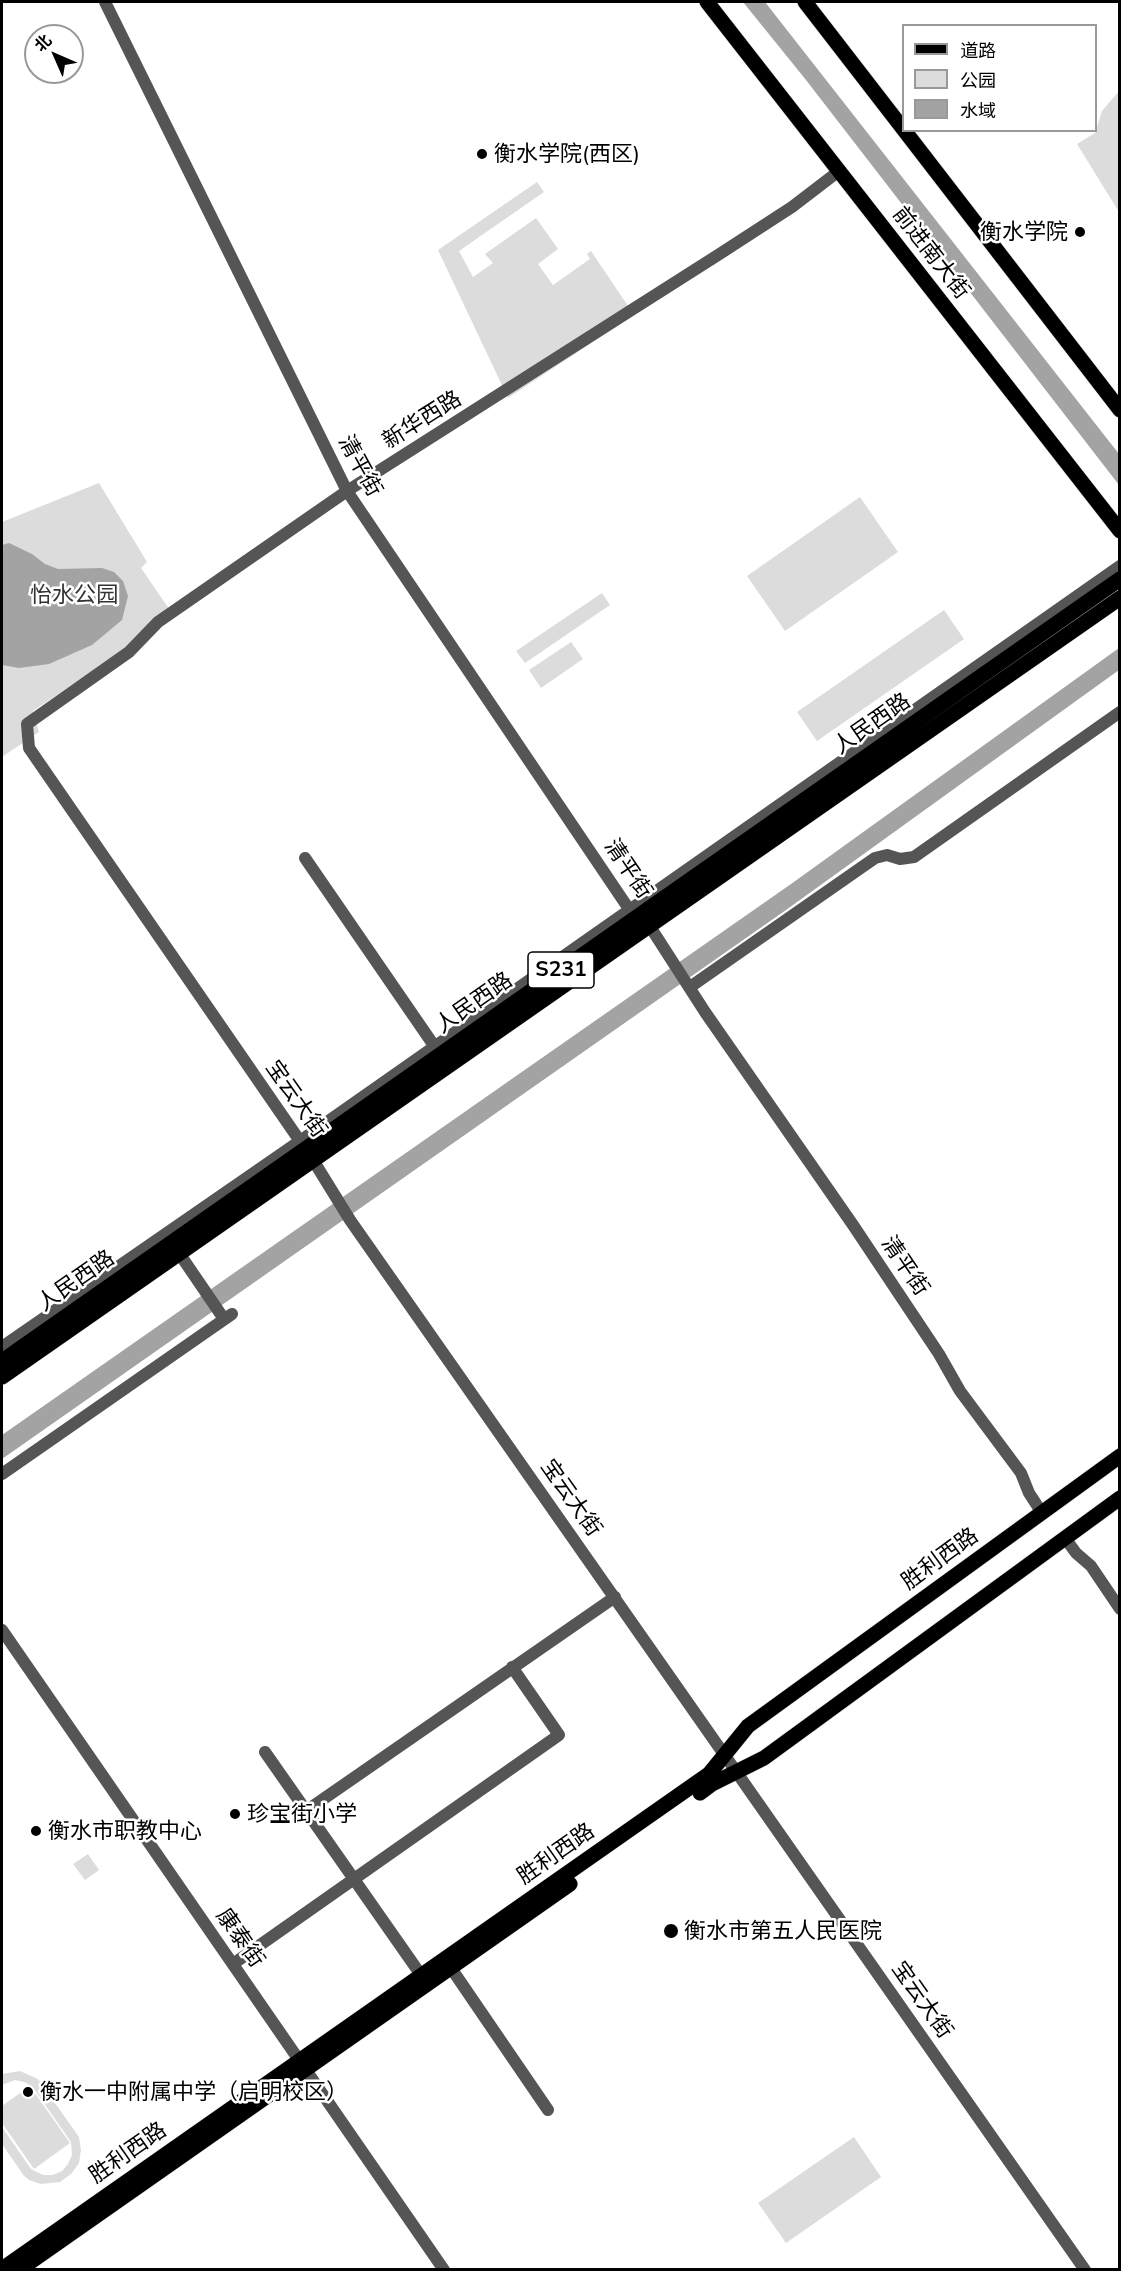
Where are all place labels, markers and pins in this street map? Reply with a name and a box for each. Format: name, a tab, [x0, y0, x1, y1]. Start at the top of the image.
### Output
place label: 衡水学院(西区)	[494, 141, 640, 167]
marker: 衡水学院(西区)	[475, 147, 489, 161]
place label: 衡水学院	[980, 219, 1068, 245]
marker: 衡水学院	[1073, 225, 1087, 239]
place label: 珍宝街小学	[247, 1801, 357, 1827]
marker: 珍宝街小学	[228, 1807, 242, 1821]
place label: 衡水市职教中心	[48, 1818, 202, 1844]
marker: 衡水市职教中心	[29, 1824, 43, 1838]
place label: 衡水市第五人民医院	[684, 1918, 882, 1944]
marker: 衡水市第五人民医院	[662, 1922, 680, 1940]
place label: 衡水一中附属中学（启明校区）	[40, 2079, 348, 2105]
marker: 衡水一中附属中学（启明校区）	[21, 2085, 35, 2099]

